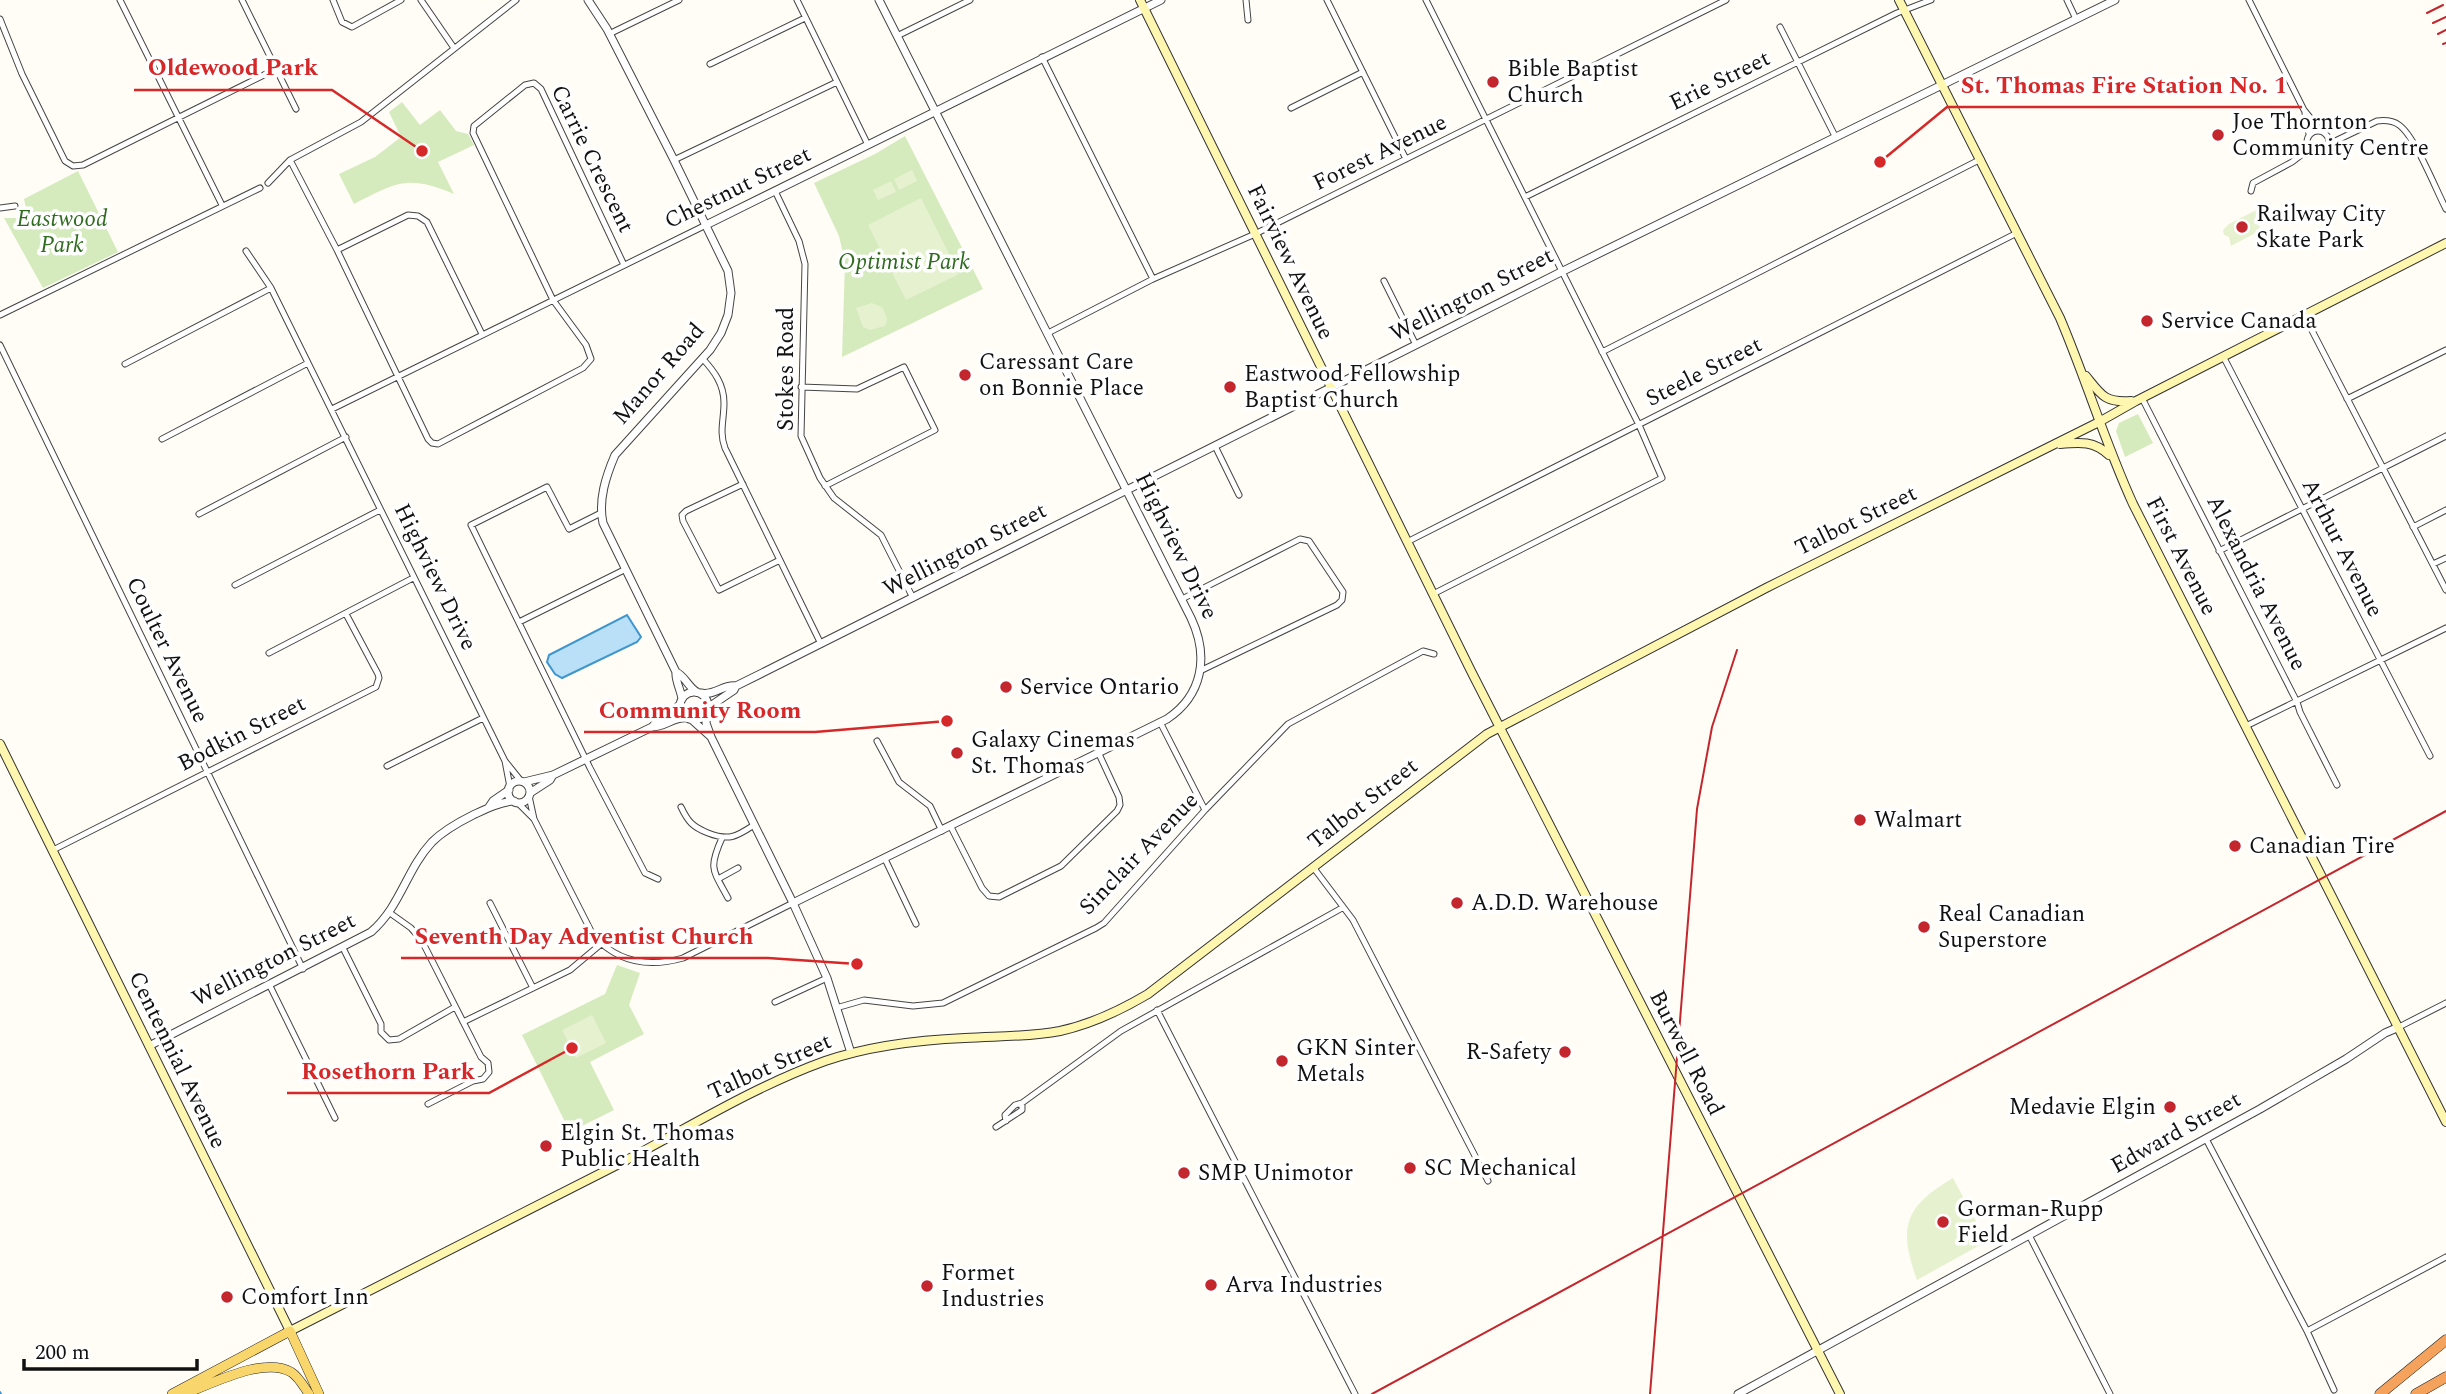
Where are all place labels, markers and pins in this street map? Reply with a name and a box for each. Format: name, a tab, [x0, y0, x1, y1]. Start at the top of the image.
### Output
callout: Oldewood Park	[134, 45, 332, 90]
place label: Bible Baptist Church	[1507, 52, 1638, 113]
callout: St. Thomas Fire Station No. 1	[1947, 62, 2302, 107]
marker: Bible Baptist Church	[1485, 74, 1501, 90]
place label: Joe Thornton Community Centre	[2232, 105, 2429, 166]
marker: Joe Thornton Community Centre	[2210, 127, 2226, 143]
place label: Railway City Skate Park	[2256, 197, 2386, 258]
marker: Railway City Skate Park	[2234, 219, 2250, 235]
place label: Service Canada	[2161, 304, 2317, 339]
marker: Service Canada	[2139, 313, 2155, 329]
place label: Caressant Care on Bonnie Place	[979, 345, 1144, 406]
place label: Eastwood Fellowship Baptist Church	[1244, 357, 1460, 418]
marker: Caressant Care on Bonnie Place	[957, 367, 973, 383]
marker: Eastwood Fellowship Baptist Church	[1222, 379, 1238, 395]
place label: Service Ontario	[1020, 670, 1179, 705]
marker: Service Ontario	[998, 679, 1014, 695]
callout: Community Room	[584, 687, 815, 732]
place label: Galaxy Cinemas St. Thomas	[971, 723, 1135, 784]
marker: Galaxy Cinemas St. Thomas	[949, 745, 965, 761]
place label: Walmart	[1874, 803, 1962, 838]
marker: Walmart	[1852, 812, 1868, 828]
place label: Canadian Tire	[2249, 829, 2395, 864]
marker: Canadian Tire	[2227, 838, 2243, 854]
place label: A.D.D. Warehouse	[1471, 886, 1658, 921]
marker: A.D.D. Warehouse	[1449, 895, 1465, 911]
place label: Real Canadian Superstore	[1938, 897, 2085, 958]
callout: Seventh Day Adventist Church	[401, 913, 768, 958]
marker: Real Canadian Superstore	[1916, 919, 1932, 935]
place label: GKN Sinter Metals	[1296, 1031, 1416, 1092]
place label: R-Safety	[1466, 1035, 1552, 1070]
marker: R-Safety	[1557, 1044, 1573, 1060]
callout: Rosethorn Park	[287, 1048, 489, 1093]
marker: GKN Sinter Metals	[1274, 1053, 1290, 1069]
place label: Medavie Elgin	[2009, 1090, 2156, 1125]
marker: Medavie Elgin	[2162, 1099, 2178, 1115]
place label: Elgin St. Thomas Public Health	[560, 1116, 735, 1177]
marker: Elgin St. Thomas Public Health	[538, 1138, 554, 1154]
place label: SC Mechanical	[1424, 1151, 1577, 1186]
place label: SMP Unimotor	[1198, 1156, 1353, 1191]
marker: SC Mechanical	[1402, 1160, 1418, 1176]
marker: SMP Unimotor	[1176, 1165, 1192, 1181]
place label: Gorman-Rupp Field	[1957, 1192, 2103, 1253]
marker: Gorman-Rupp Field	[1935, 1214, 1951, 1230]
place label: Formet Industries	[941, 1256, 1045, 1317]
place label: Arva Industries	[1225, 1268, 1383, 1303]
marker: Arva Industries	[1203, 1277, 1219, 1293]
marker: Formet Industries	[919, 1278, 935, 1294]
place label: Comfort Inn	[241, 1280, 369, 1315]
marker: Comfort Inn	[219, 1289, 235, 1305]

